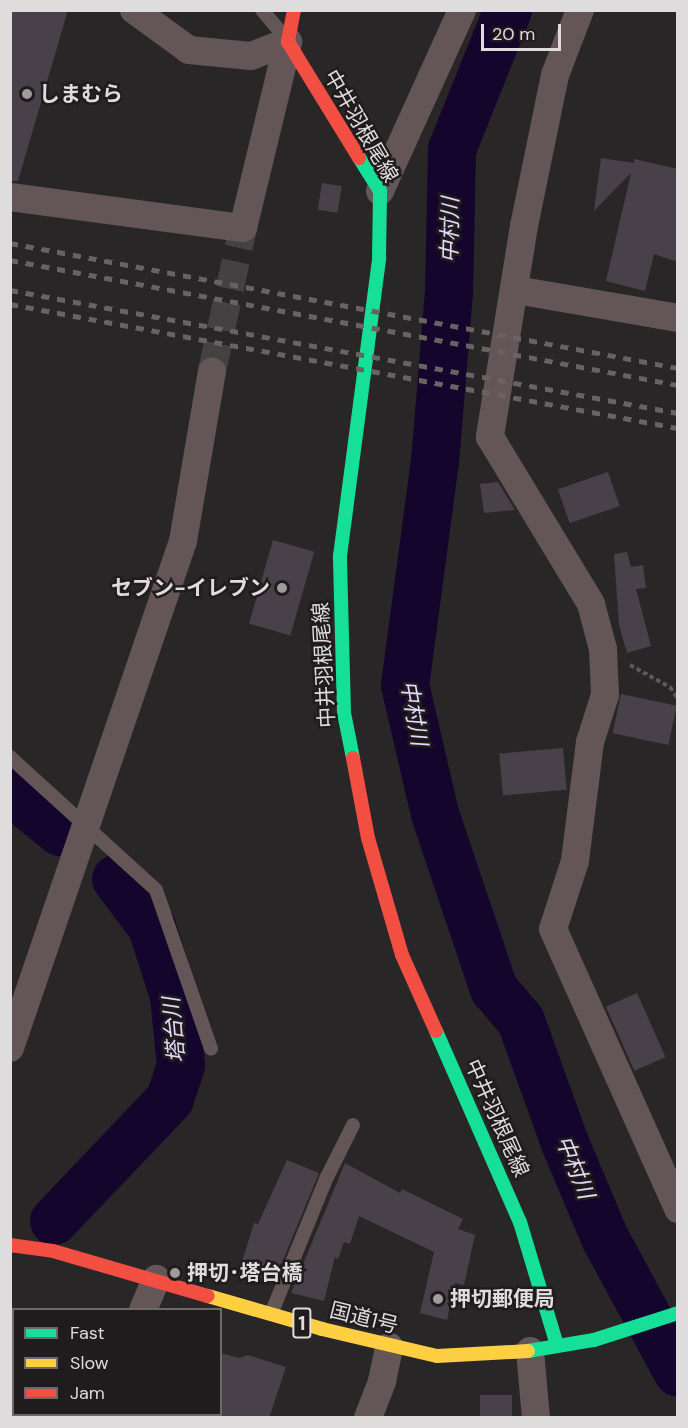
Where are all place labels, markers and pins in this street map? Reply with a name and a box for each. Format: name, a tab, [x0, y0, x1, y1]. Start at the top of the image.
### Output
place label: しまむら	[39, 81, 123, 107]
marker: しまむら	[20, 87, 34, 101]
place label: セブン-イレブン	[111, 575, 270, 601]
marker: セブン-イレブン	[275, 581, 289, 595]
place label: 押切･塔台橋	[187, 1260, 302, 1286]
marker: 押切･塔台橋	[168, 1266, 182, 1280]
place label: 押切郵便局	[450, 1286, 555, 1312]
marker: 押切郵便局	[431, 1292, 445, 1306]

